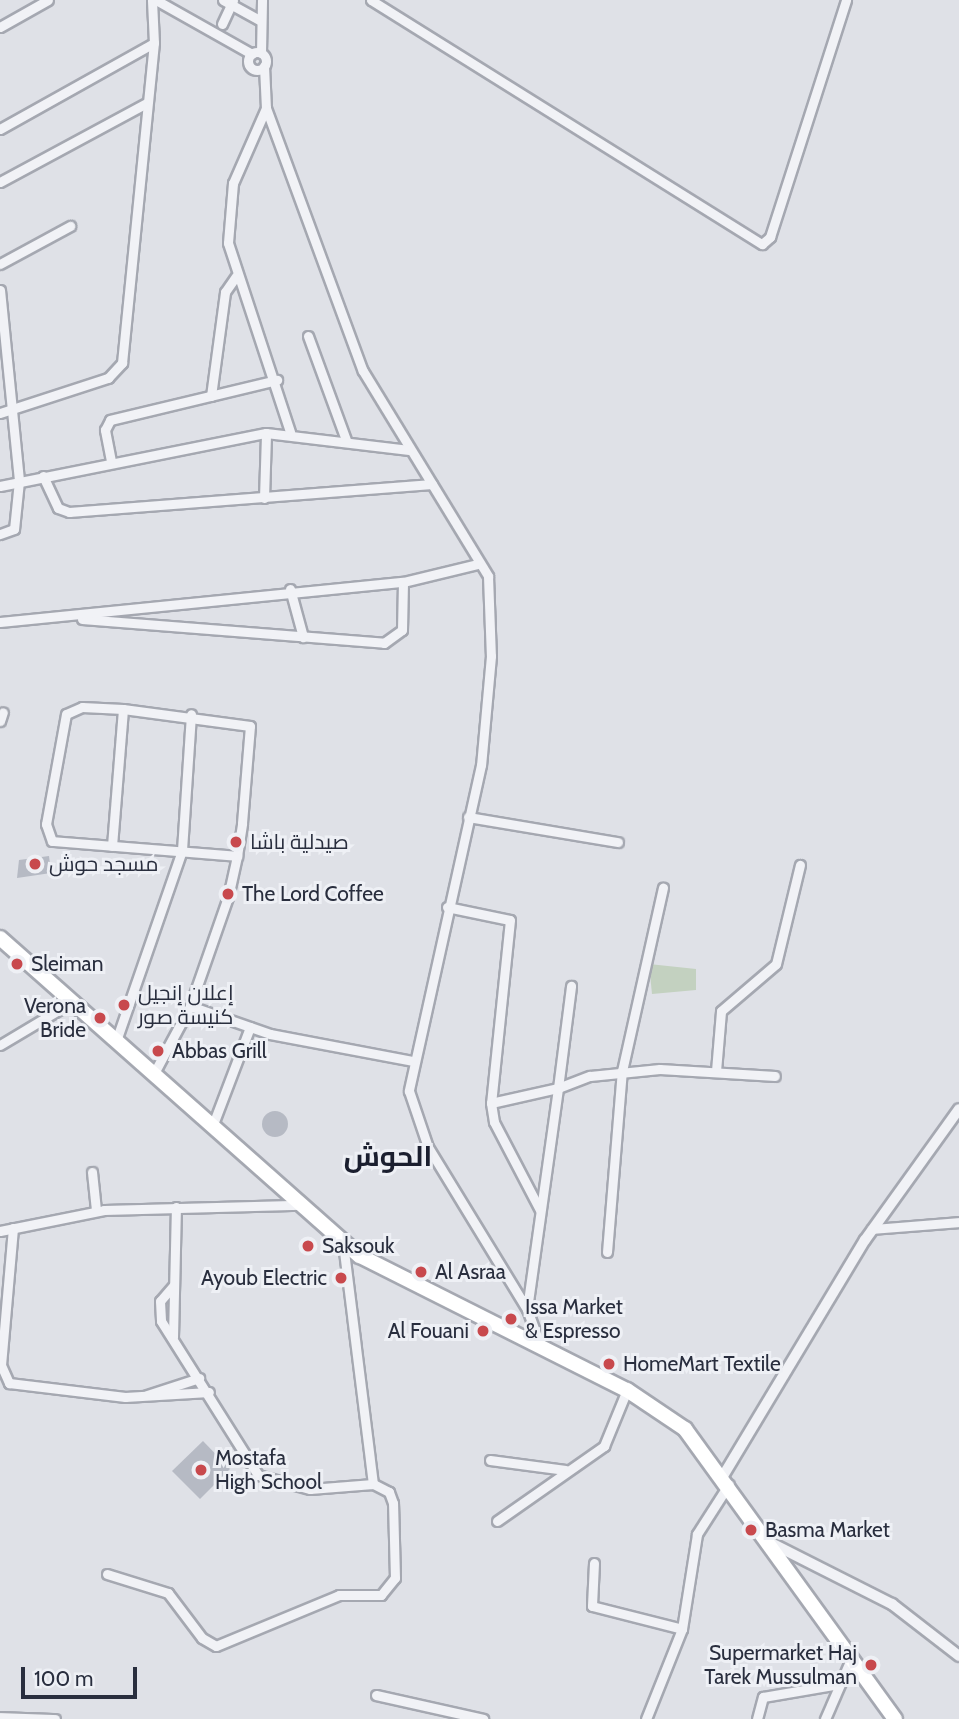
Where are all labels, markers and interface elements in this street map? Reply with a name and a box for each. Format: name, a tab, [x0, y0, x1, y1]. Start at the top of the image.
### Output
place label: صيدلية باشا	[250, 829, 349, 855]
marker: صيدلية باشا	[228, 834, 244, 850]
place label: مسجد حوش	[49, 851, 158, 877]
marker: مسجد حوش	[27, 856, 43, 872]
place label: The Lord Coffee	[242, 881, 384, 907]
marker: The Lord Coffee	[220, 886, 236, 902]
place label: Sleiman	[31, 951, 103, 977]
marker: Sleiman	[9, 956, 25, 972]
place label: إعلان إنجيل كنيسة صور	[138, 980, 234, 1030]
place label: Verona Bride	[24, 993, 86, 1043]
marker: إعلان إنجيل كنيسة صور	[116, 997, 132, 1013]
marker: Verona Bride	[92, 1010, 108, 1026]
place label: Abbas Grill	[172, 1038, 267, 1064]
marker: Abbas Grill	[150, 1043, 166, 1059]
district label: الحوش	[344, 1139, 432, 1173]
place label: Saksouk	[322, 1233, 394, 1259]
marker: Saksouk	[300, 1238, 316, 1254]
place label: Al Asraa	[435, 1259, 506, 1285]
marker: Al Asraa	[413, 1264, 429, 1280]
place label: Ayoub Electric	[201, 1265, 327, 1291]
marker: Ayoub Electric	[333, 1270, 349, 1286]
place label: Issa Market & Espresso	[525, 1294, 623, 1344]
marker: Issa Market & Espresso	[503, 1311, 519, 1327]
place label: Al Fouani	[388, 1318, 469, 1344]
marker: Al Fouani	[475, 1323, 491, 1339]
place label: HomeMart Textile	[623, 1351, 781, 1377]
marker: HomeMart Textile	[601, 1356, 617, 1372]
place label: Mostafa High School	[215, 1445, 322, 1495]
marker: Mostafa High School	[193, 1462, 209, 1478]
place label: Basma Market	[765, 1517, 890, 1543]
marker: Basma Market	[743, 1522, 759, 1538]
place label: Supermarket Haj Tarek Mussulman	[704, 1640, 857, 1690]
scale bar	[24, 1652, 140, 1696]
marker: Supermarket Haj Tarek Mussulman	[863, 1657, 879, 1673]
text: 100 m	[34, 1666, 93, 1691]

